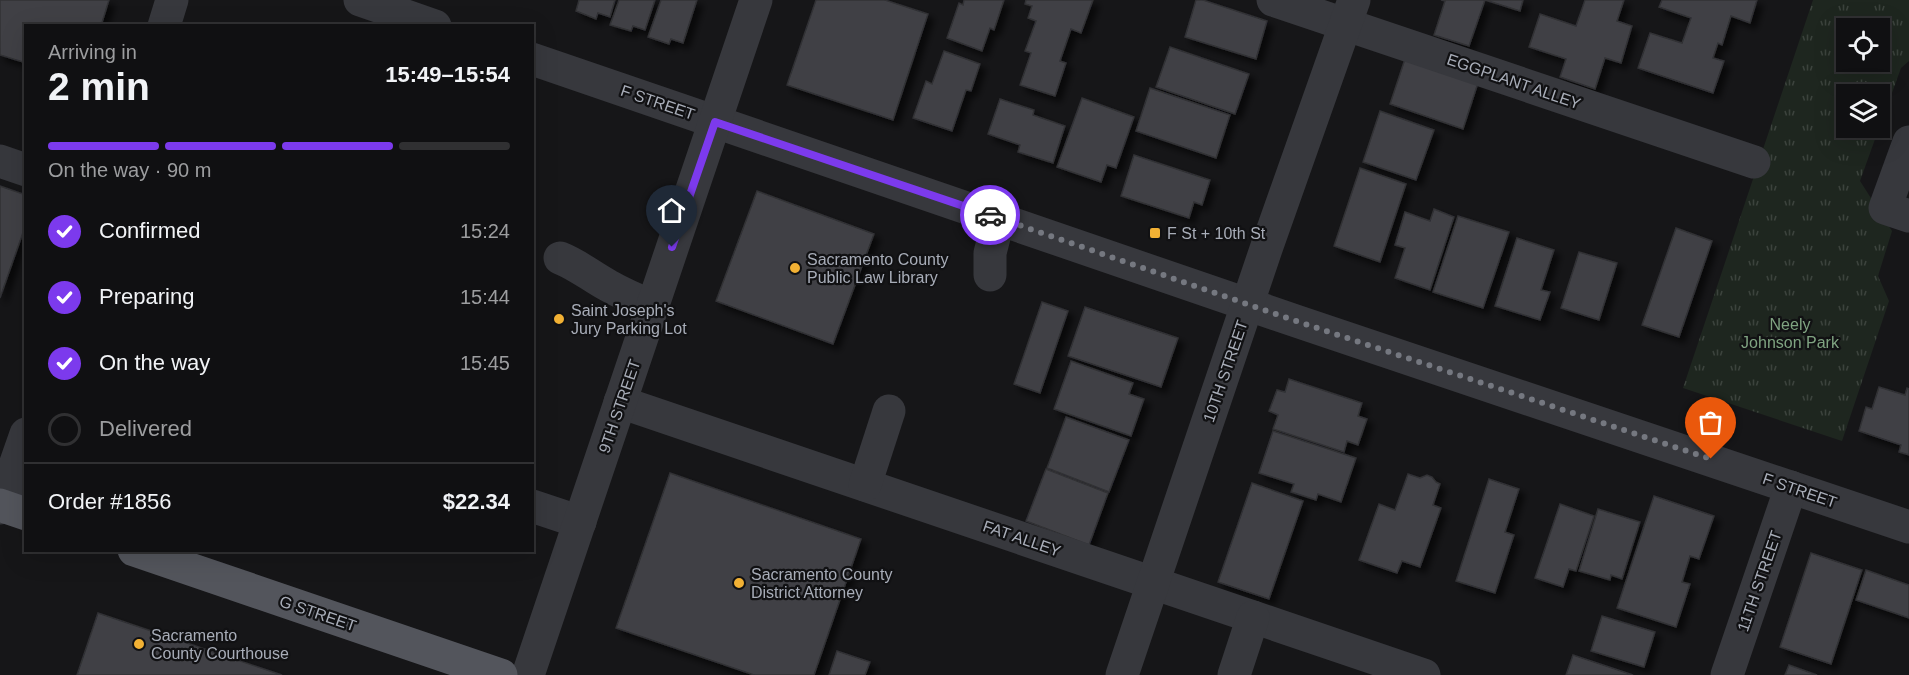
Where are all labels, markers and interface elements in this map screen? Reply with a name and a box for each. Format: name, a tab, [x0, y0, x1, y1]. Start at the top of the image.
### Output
map controls	[1836, 18, 1890, 138]
button: locate	[1836, 18, 1890, 72]
text: Arriving in	[48, 41, 137, 63]
street label: EGGPLANT ALLEY	[1445, 51, 1583, 112]
text: 15:49–15:54	[385, 62, 510, 87]
text: 2 min	[48, 65, 150, 108]
street label: F STREET	[619, 82, 697, 123]
button: layers	[1836, 84, 1890, 138]
text: On the way · 90 m	[48, 159, 211, 181]
pin	[646, 185, 697, 247]
courier	[960, 185, 1020, 245]
icon: home	[655, 194, 688, 227]
icon: car	[974, 199, 1007, 232]
icon: check	[48, 215, 81, 248]
text: Confirmed	[99, 218, 200, 243]
text: 15:24	[460, 220, 510, 242]
place label: F St + 10th St	[1167, 225, 1266, 242]
marker: F St + 10th St	[1148, 226, 1162, 240]
place label: Sacramento County Public Law Library	[807, 251, 948, 286]
marker: Sacramento County Public Law Library	[788, 261, 802, 275]
icon: check	[48, 281, 81, 314]
text: Preparing	[99, 284, 194, 309]
text: 15:44	[460, 286, 510, 308]
place label: Saint Joseph's Jury Parking Lot	[571, 302, 687, 337]
marker: Saint Joseph's Jury Parking Lot	[552, 312, 566, 326]
park label: Neely Johnson Park	[1741, 316, 1840, 351]
street label: 10TH STREET	[1200, 318, 1251, 424]
icon: check	[48, 347, 81, 380]
text: On the way	[99, 350, 210, 375]
text: 15:45	[460, 352, 510, 374]
street label: 9TH STREET	[596, 357, 644, 455]
pin	[1685, 397, 1736, 459]
icon: bag	[1694, 406, 1727, 439]
text: Delivered	[99, 416, 192, 441]
street label: F STREET	[1761, 470, 1839, 511]
text: Order #1856	[48, 489, 172, 514]
text: $22.34	[443, 489, 510, 514]
street label: FAT ALLEY	[981, 517, 1063, 560]
street label: 11TH STREET	[1734, 528, 1785, 634]
place label: Sacramento County District Attorney	[751, 566, 892, 601]
marker: Sacramento County District Attorney	[732, 576, 746, 590]
street label: G STREET	[277, 592, 359, 635]
place label: Sacramento County Courthouse	[151, 627, 289, 662]
marker: Sacramento County Courthouse	[132, 637, 146, 651]

